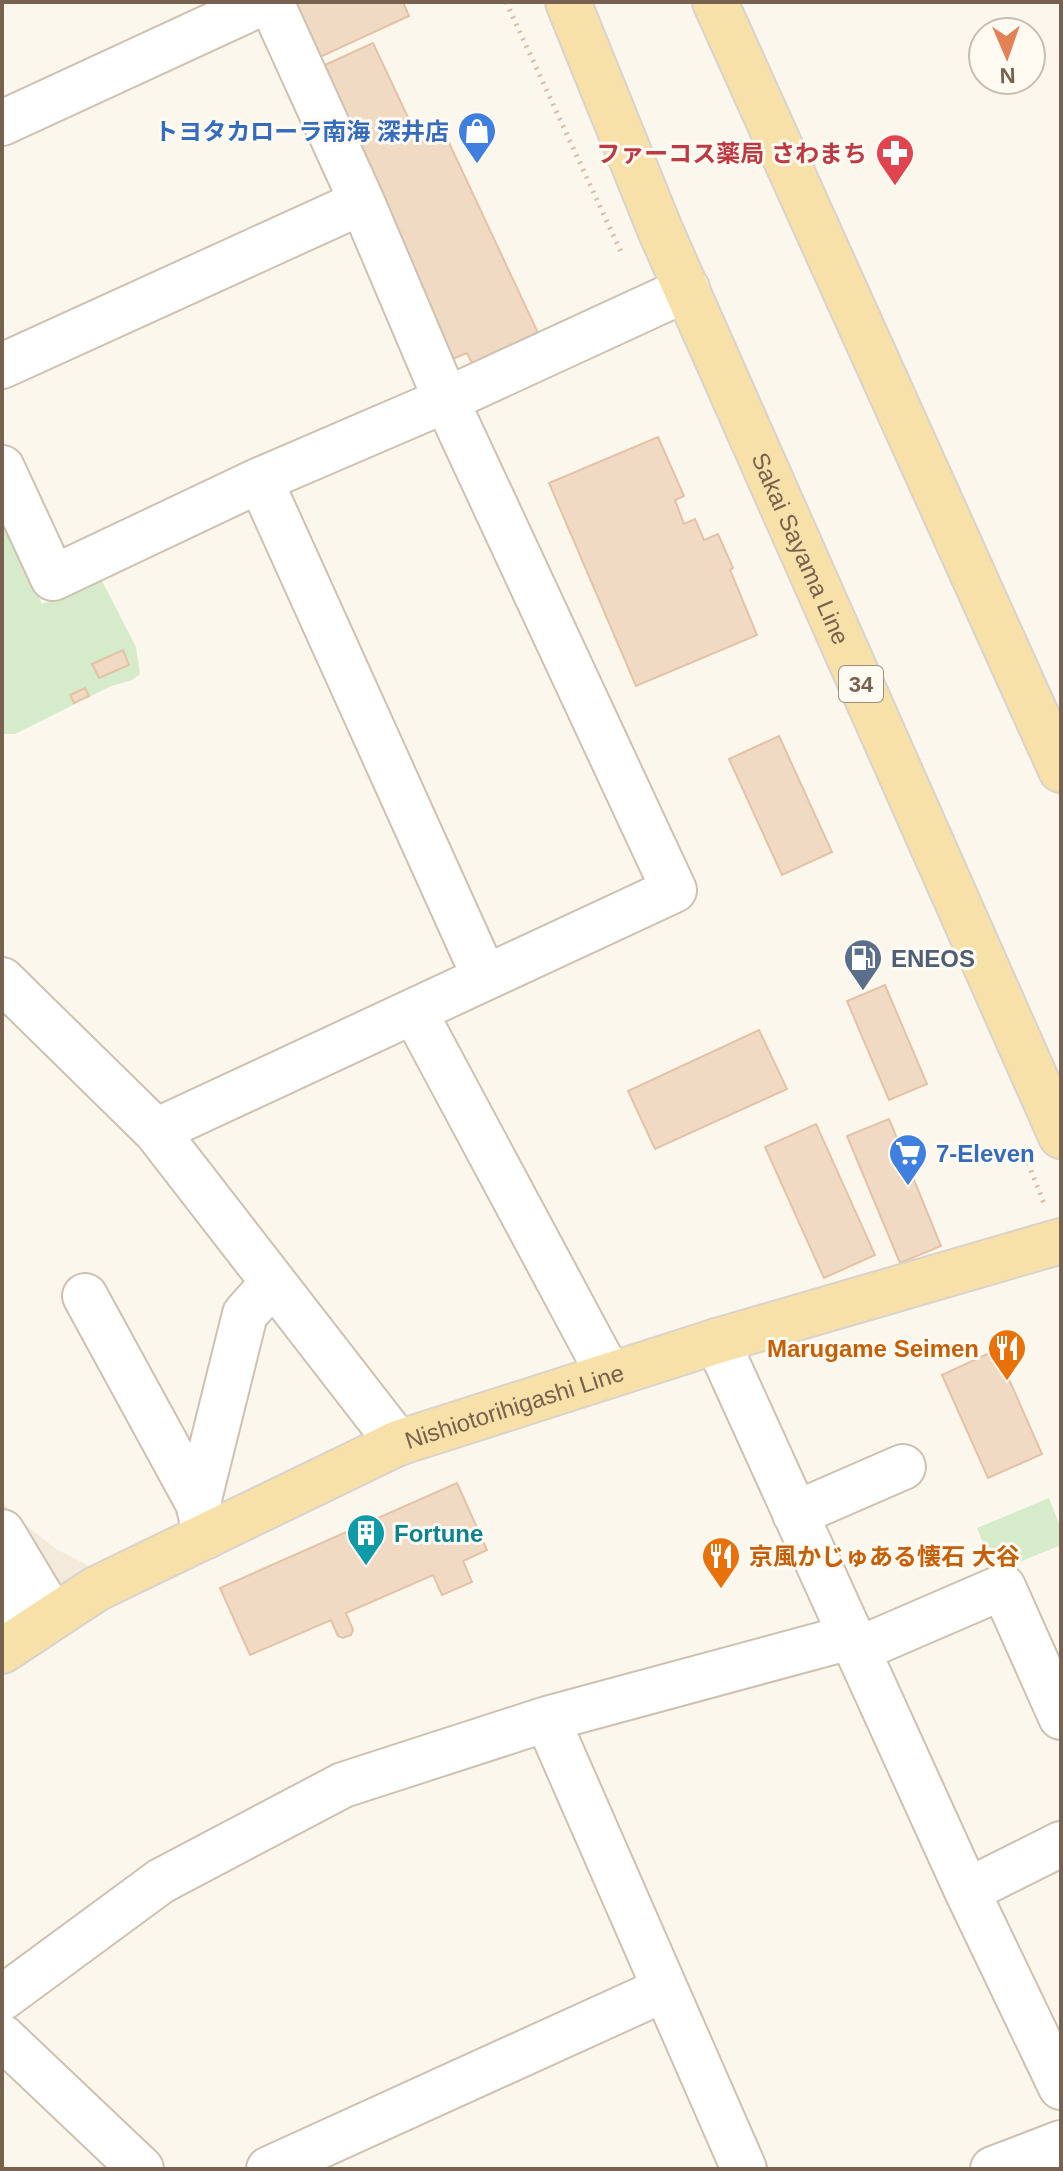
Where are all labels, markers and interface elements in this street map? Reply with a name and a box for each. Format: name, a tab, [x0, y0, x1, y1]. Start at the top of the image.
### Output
north arrow	[967, 16, 1047, 96]
text: N	[999, 63, 1016, 88]
shop icon: トヨタカローラ南海 深井店	[456, 110, 498, 165]
place label: トヨタカローラ南海 深井店	[154, 118, 449, 145]
pharmacy icon: ファーコス薬局 さわまち	[874, 132, 916, 187]
place label: ファーコス薬局 さわまち	[596, 140, 867, 167]
street label: Sakai Sayama Line	[747, 448, 855, 648]
road number: 34	[839, 666, 883, 702]
fuel station icon: ENEOS	[842, 937, 884, 992]
place label: ENEOS	[891, 945, 975, 972]
supermarket icon: 7-Eleven	[887, 1132, 929, 1187]
place label: 7-Eleven	[936, 1140, 1035, 1167]
restaurant icon: Marugame Seimen	[986, 1327, 1028, 1382]
place label: Marugame Seimen	[767, 1335, 979, 1362]
street label: Nishiotorihigashi Line	[401, 1358, 627, 1453]
building icon: Fortune	[345, 1512, 387, 1567]
place label: Fortune	[394, 1520, 483, 1547]
restaurant icon: 京風かじゅある懐石 大谷	[700, 1535, 742, 1590]
place label: 京風かじゅある懐石 大谷	[749, 1543, 1020, 1570]

